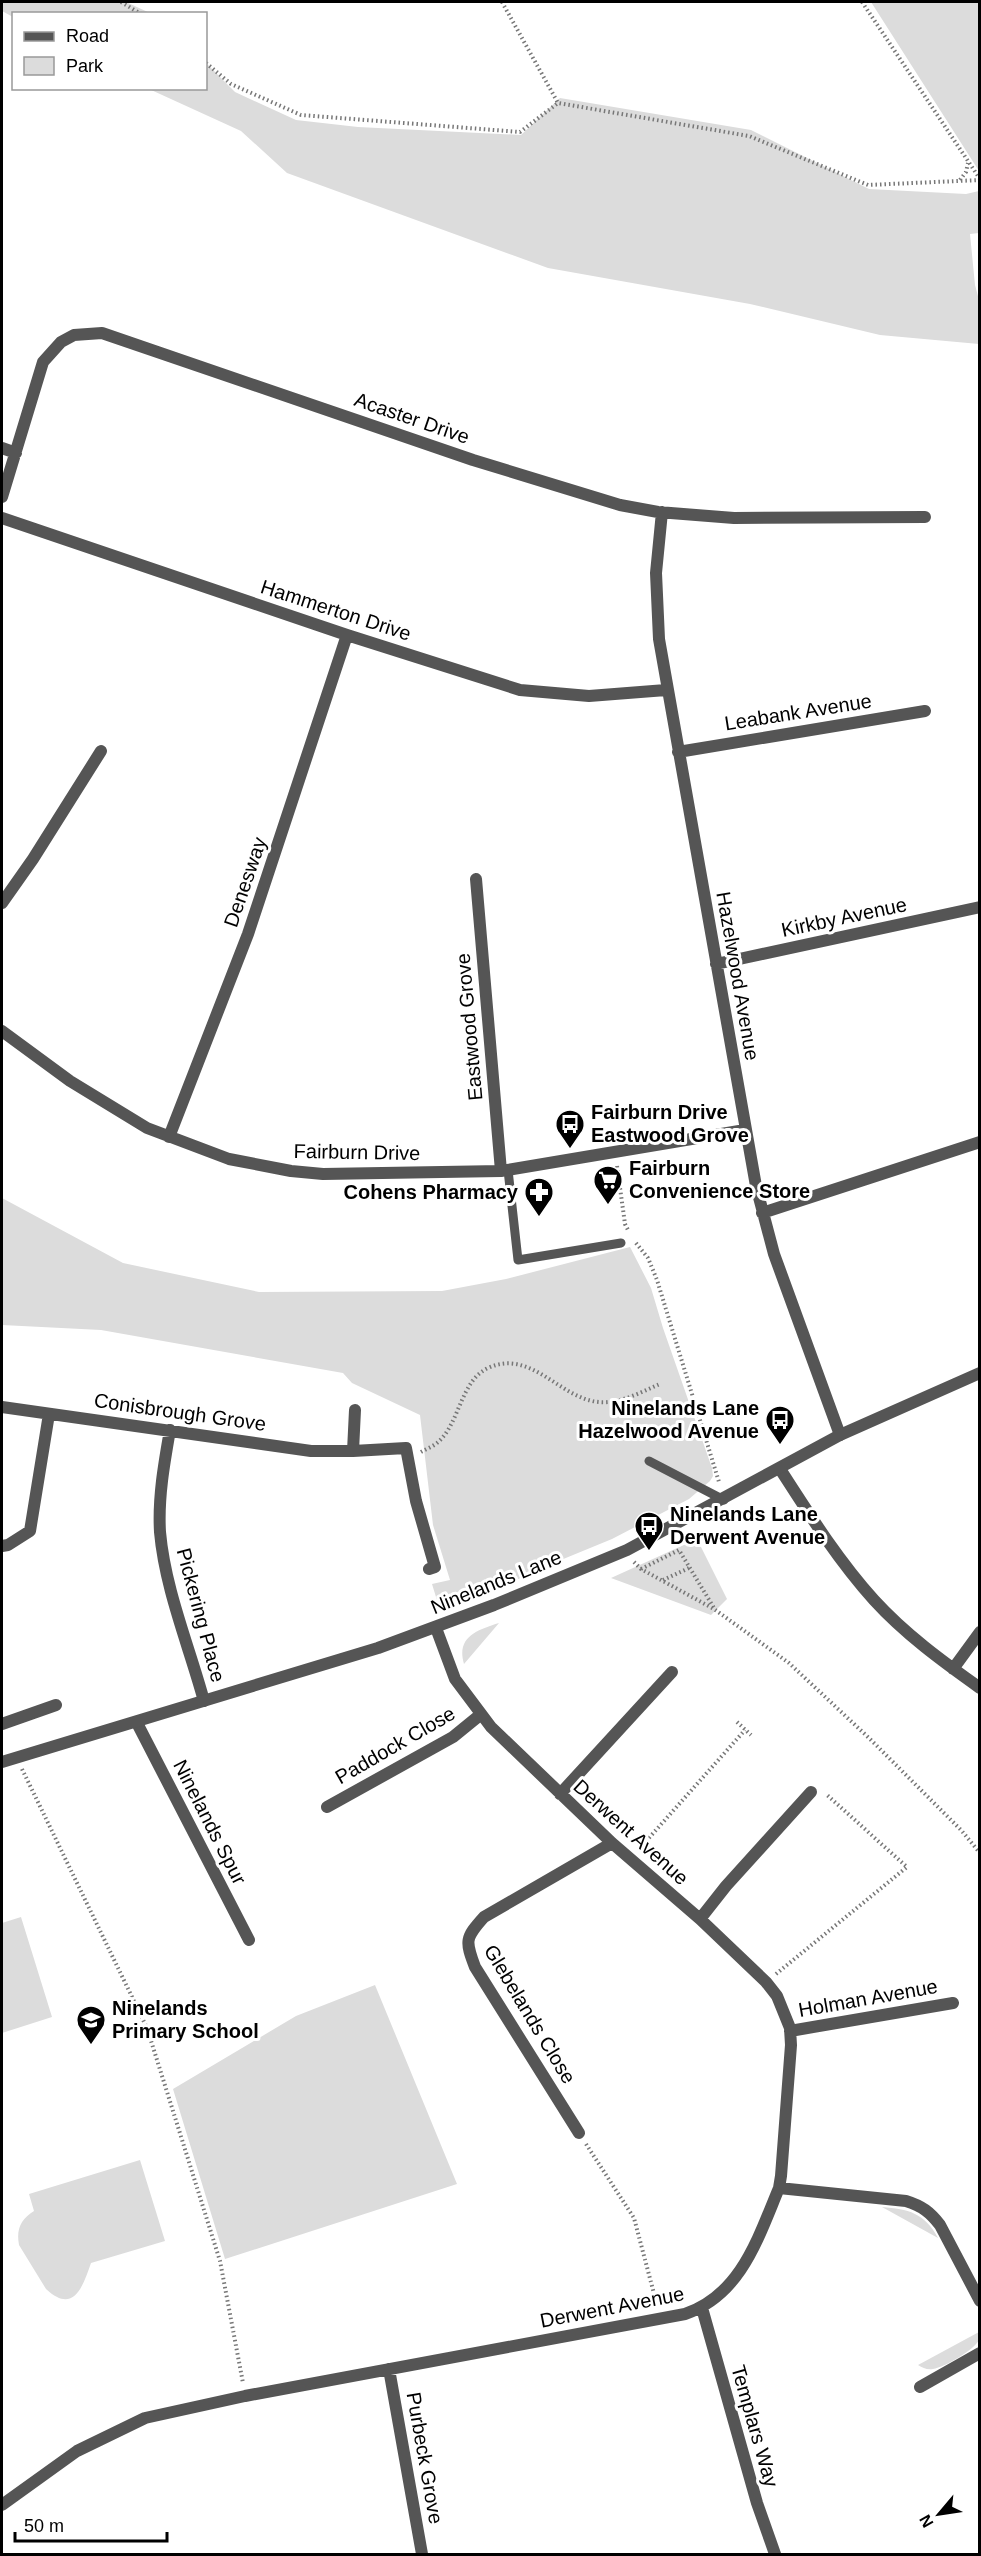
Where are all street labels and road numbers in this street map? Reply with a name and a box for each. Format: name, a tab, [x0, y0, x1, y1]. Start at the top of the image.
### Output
street label: Acaster Drive	[352, 388, 472, 448]
street label: Hammerton Drive	[258, 575, 414, 645]
street label: Leabank Avenue	[723, 690, 873, 734]
street label: Denesway	[219, 834, 271, 930]
street label: Hazelwood Avenue	[712, 890, 764, 1062]
street label: Kirkby Avenue	[779, 893, 909, 941]
street label: Eastwood Grove	[452, 952, 486, 1102]
street label: Fairburn Drive	[293, 1140, 421, 1164]
street label: Conisbrough Grove	[93, 1389, 267, 1435]
street label: Pickering Place	[173, 1546, 229, 1684]
street label: Ninelands Lane	[427, 1546, 565, 1618]
street label: Paddock Close	[331, 1702, 459, 1788]
street label: Ninelands Spur	[169, 1756, 251, 1888]
street label: Derwent Avenue	[569, 1775, 693, 1889]
street label: Glebelands Close	[480, 1941, 580, 2087]
street label: Holman Avenue	[797, 1975, 939, 2021]
street label: Derwent Avenue	[538, 2282, 686, 2332]
street label: Templars Way	[727, 2362, 783, 2490]
street label: Purbeck Grove	[403, 2390, 447, 2526]

